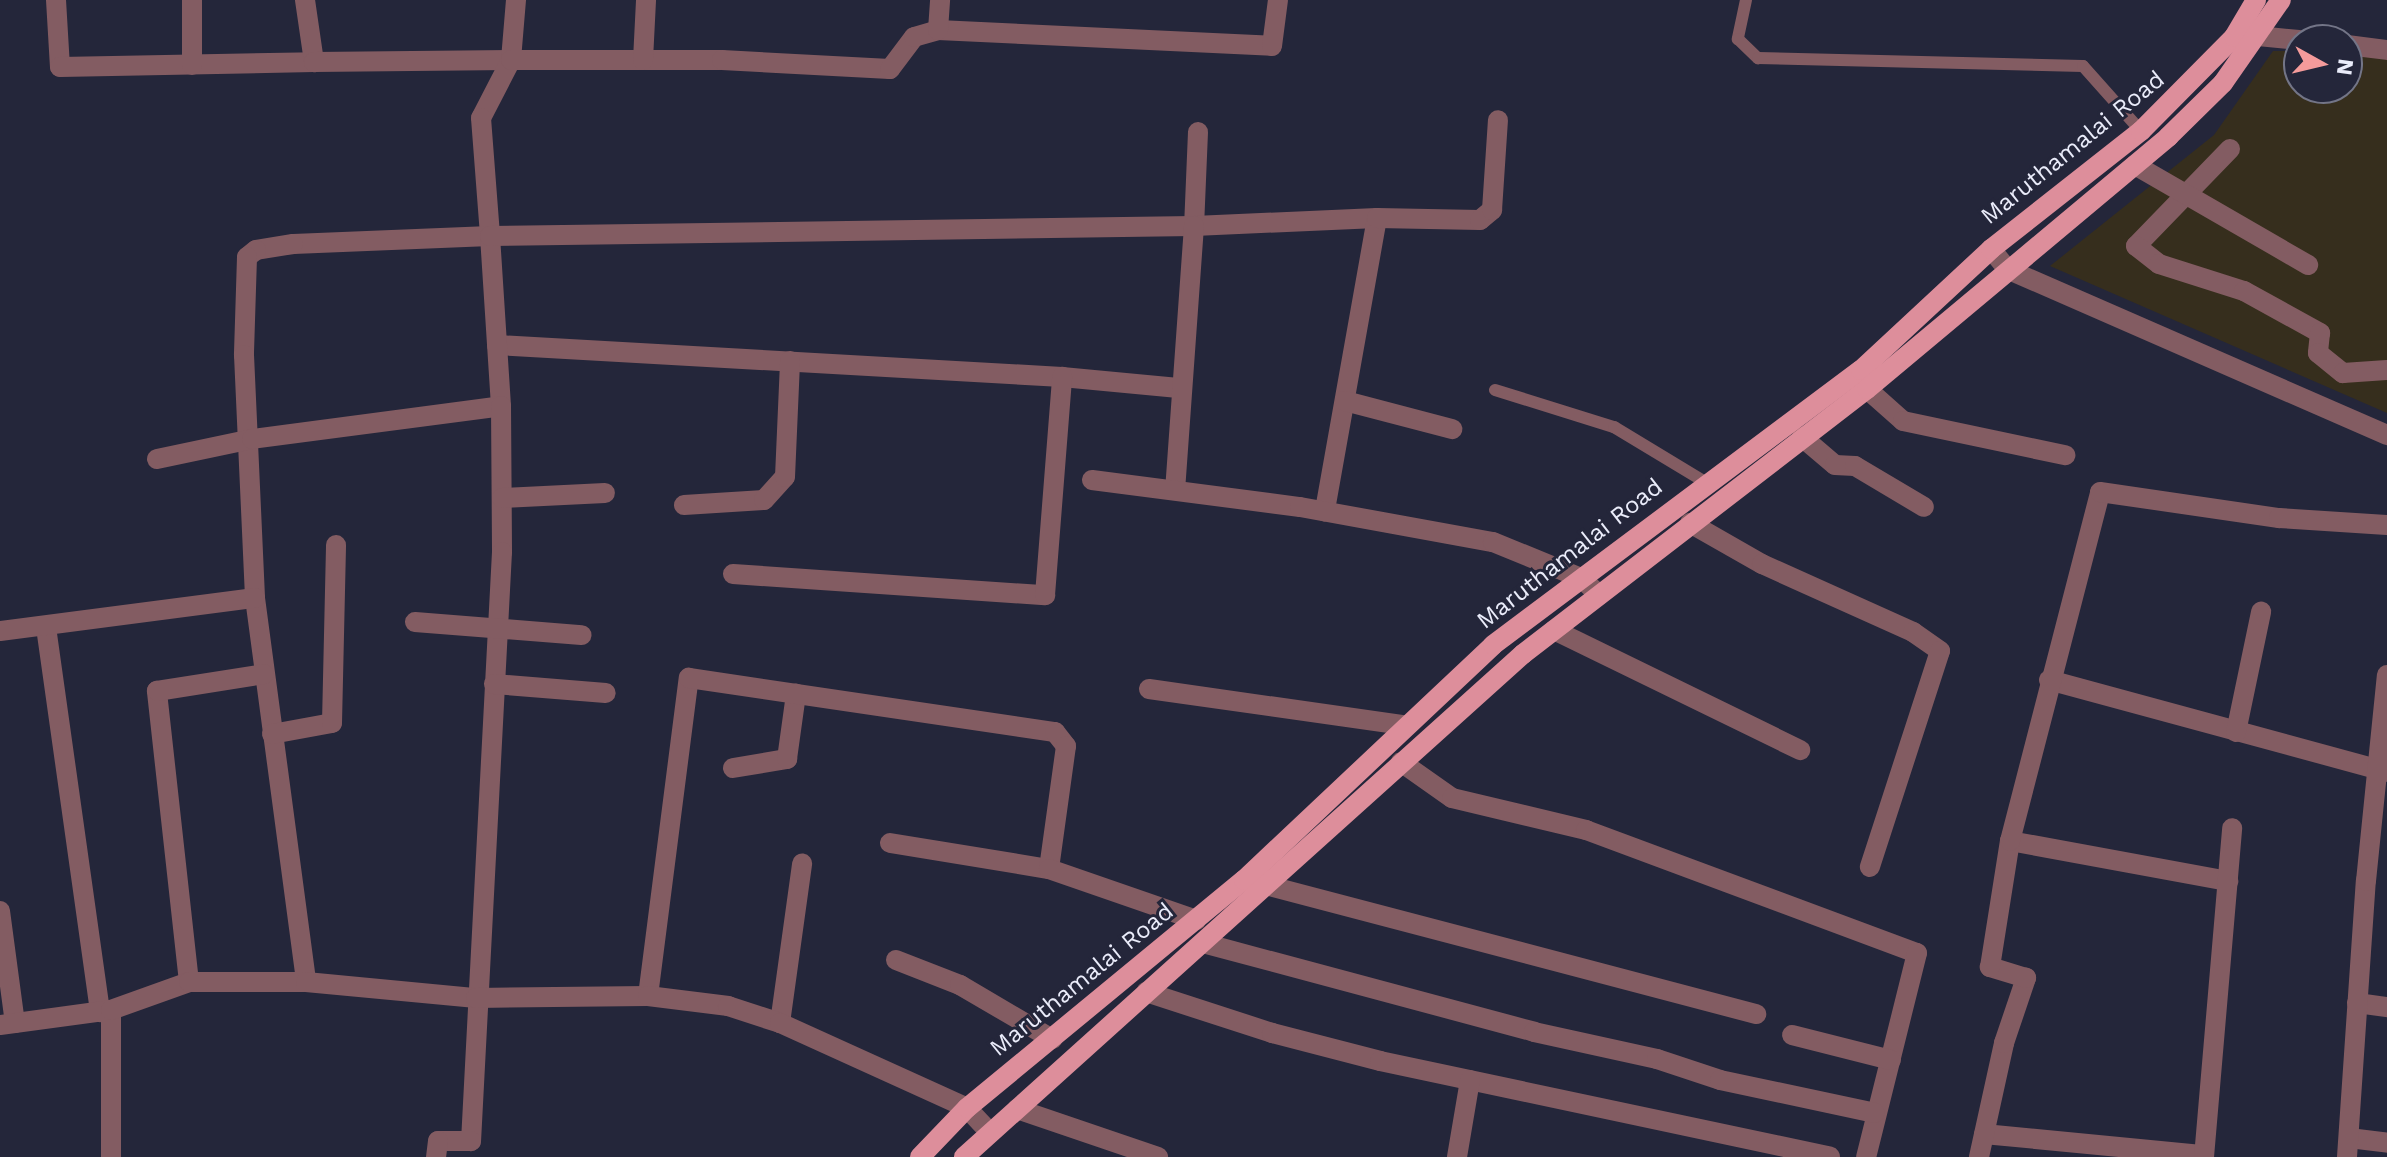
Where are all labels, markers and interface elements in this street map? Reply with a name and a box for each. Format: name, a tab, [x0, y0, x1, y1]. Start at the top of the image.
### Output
north arrow	[2283, 24, 2363, 104]
text: N	[2332, 57, 2359, 77]
street label: Maruthamalai Road	[1976, 65, 2170, 231]
street label: Maruthamalai Road	[1471, 473, 1669, 635]
street label: Maruthamalai Road	[985, 897, 1179, 1063]

